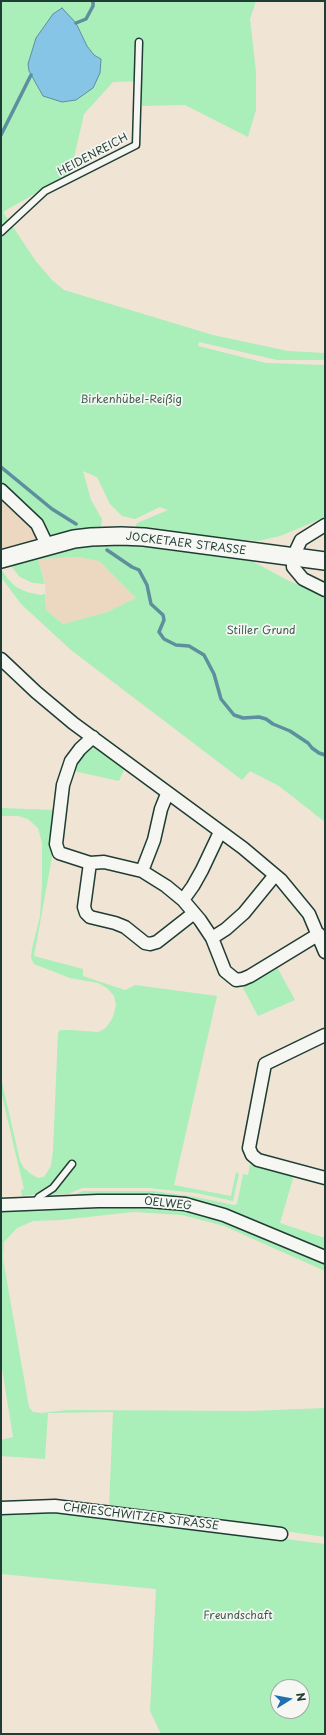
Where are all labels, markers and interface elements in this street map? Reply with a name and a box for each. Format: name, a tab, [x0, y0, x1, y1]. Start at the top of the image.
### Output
street label: HEIDENREICH	[56, 131, 130, 179]
park label: Birkenhübel-Reißig	[80, 393, 182, 407]
street label: JOCKETAER STRASSE	[125, 530, 247, 558]
park label: Stiller Grund	[226, 624, 296, 638]
street label: OELWEG	[143, 1195, 193, 1213]
street label: CHRIESCHWITZER STRASSE	[62, 1501, 220, 1533]
park label: Freundschaft	[203, 1609, 273, 1623]
north arrow	[270, 1679, 310, 1719]
text: N	[292, 1691, 310, 1703]

